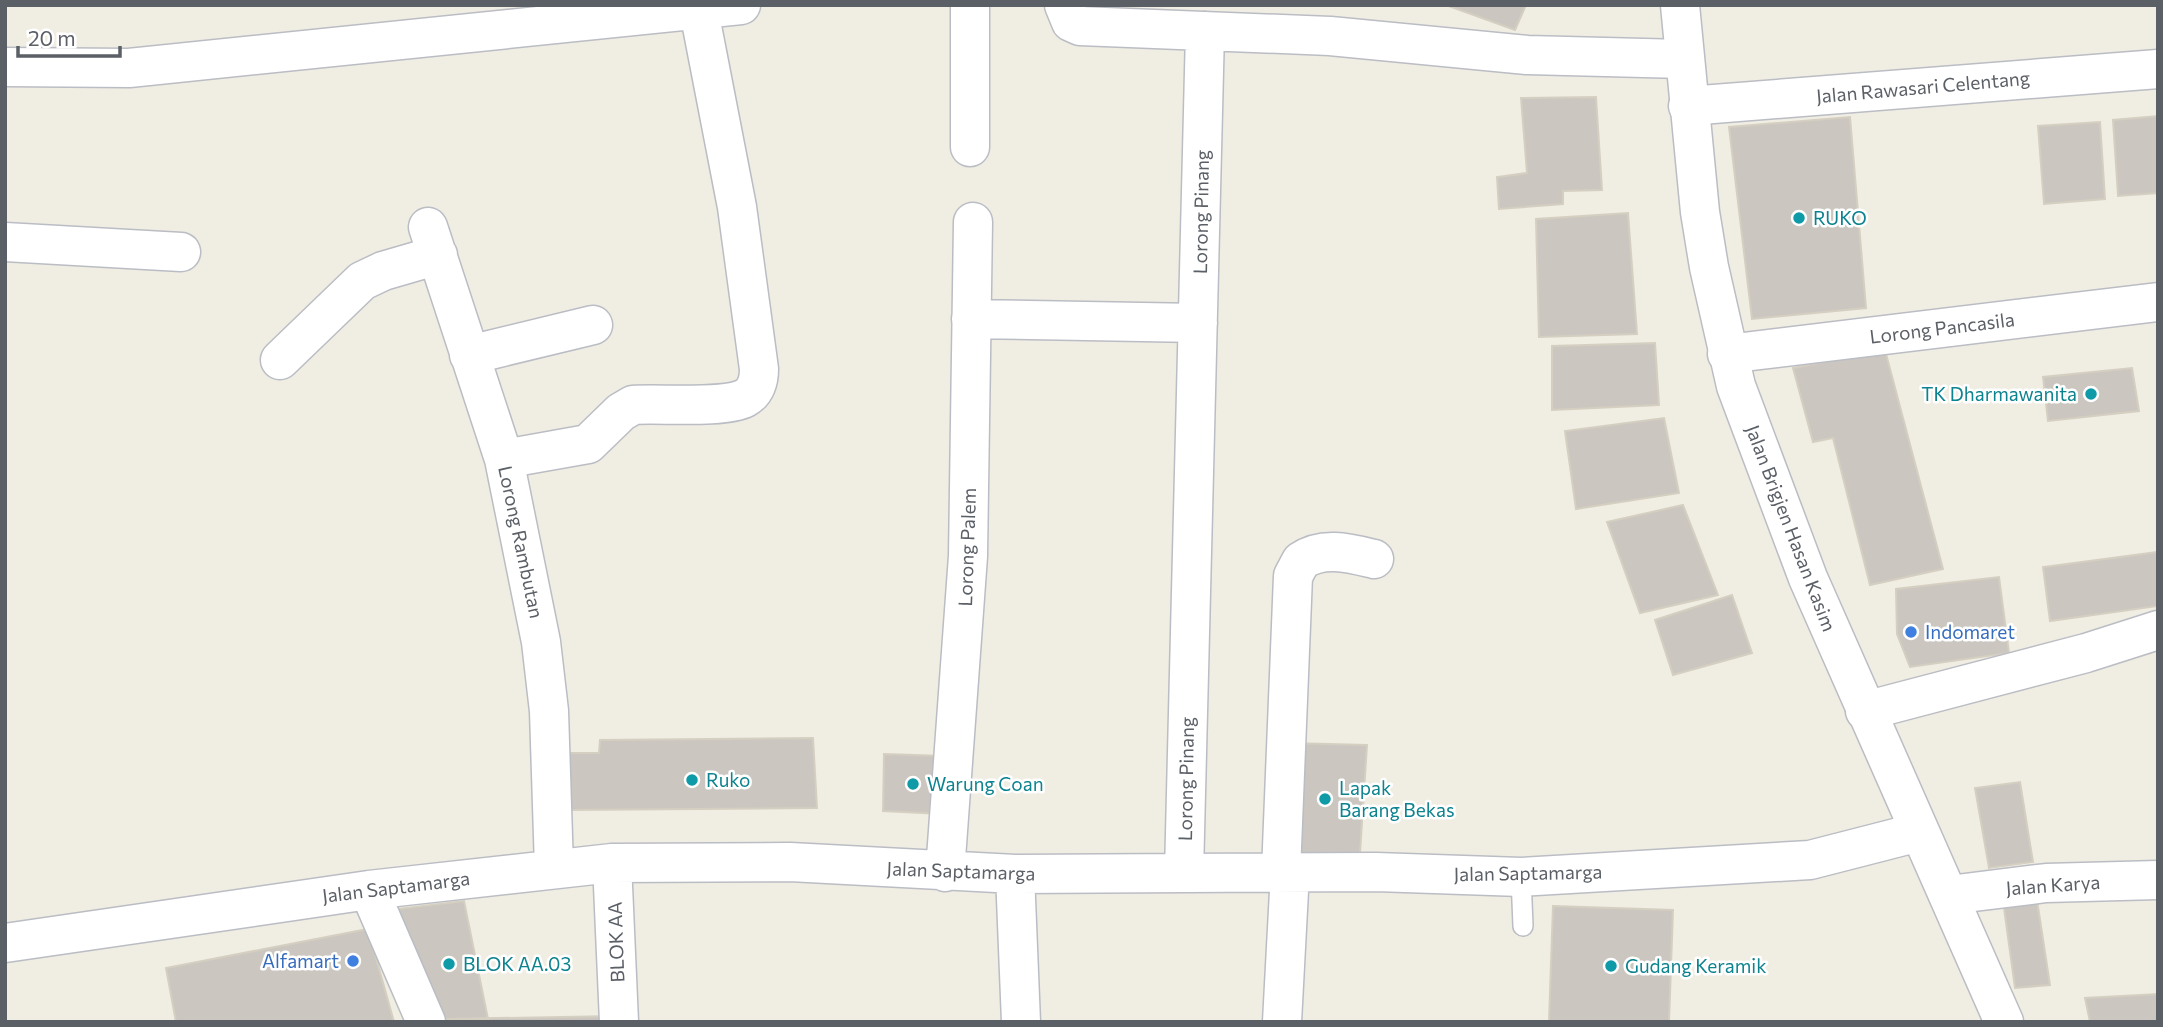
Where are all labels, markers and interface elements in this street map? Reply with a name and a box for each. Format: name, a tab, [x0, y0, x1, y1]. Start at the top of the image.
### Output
scale bar	[18, 14, 119, 58]
text: 20 m	[28, 25, 76, 50]
street label: Jalan Rawasari Celentang	[1815, 66, 2031, 107]
street label: Lorong Pinang	[1188, 150, 1213, 274]
place label: RUKO	[1813, 206, 1867, 229]
marker: RUKO	[1791, 210, 1807, 226]
street label: Lorong Pancasila	[1868, 307, 2016, 348]
place label: TK Dharmawanita	[1921, 382, 2077, 405]
marker: TK Dharmawanita	[2083, 386, 2099, 402]
street label: Jalan Brigjen Hasan Kasim	[1741, 421, 1841, 634]
street label: Lorong Rambutan	[494, 464, 549, 620]
street label: Lorong Palem	[953, 487, 980, 607]
place label: Indomaret	[1925, 620, 2015, 643]
marker: Indomaret	[1903, 624, 1919, 640]
street label: Lorong Pinang	[1173, 717, 1198, 841]
place label: Ruko	[706, 768, 750, 791]
marker: Ruko	[684, 772, 700, 788]
place label: Warung Coan	[927, 772, 1044, 795]
marker: Warung Coan	[905, 776, 921, 792]
place label: Lapak Barang Bekas	[1339, 776, 1455, 821]
marker: Lapak Barang Bekas	[1317, 791, 1333, 807]
street label: Jalan Saptamarga	[886, 856, 1036, 885]
street label: Jalan Saptamarga	[1453, 860, 1603, 885]
street label: Jalan Saptamarga	[321, 866, 471, 907]
street label: Jalan Karya	[2005, 870, 2101, 899]
street label: BLOK AA	[603, 901, 628, 983]
place label: Alfamart	[262, 949, 339, 972]
place label: BLOK AA.03	[463, 952, 571, 975]
marker: Alfamart	[345, 953, 361, 969]
place label: Gudang Keramik	[1625, 954, 1766, 977]
marker: BLOK AA.03	[441, 956, 457, 972]
marker: Gudang Keramik	[1603, 958, 1619, 974]

